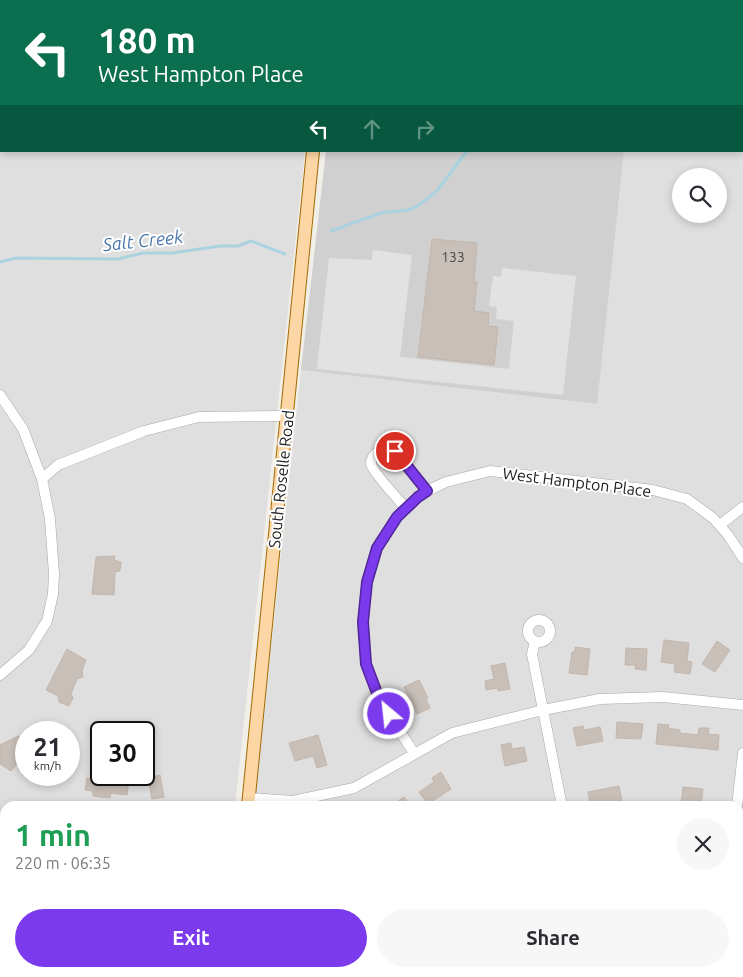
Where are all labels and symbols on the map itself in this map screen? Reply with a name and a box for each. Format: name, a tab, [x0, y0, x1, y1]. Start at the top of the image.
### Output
water label: Salt Creek	[101, 226, 185, 254]
house number: 133	[441, 249, 465, 265]
street label: South Roselle Road	[265, 409, 297, 549]
pin	[374, 430, 416, 472]
street label: West Hampton Place	[502, 464, 652, 500]
position arrow	[362, 687, 414, 739]
speed limit sign: 30	[90, 721, 155, 786]

